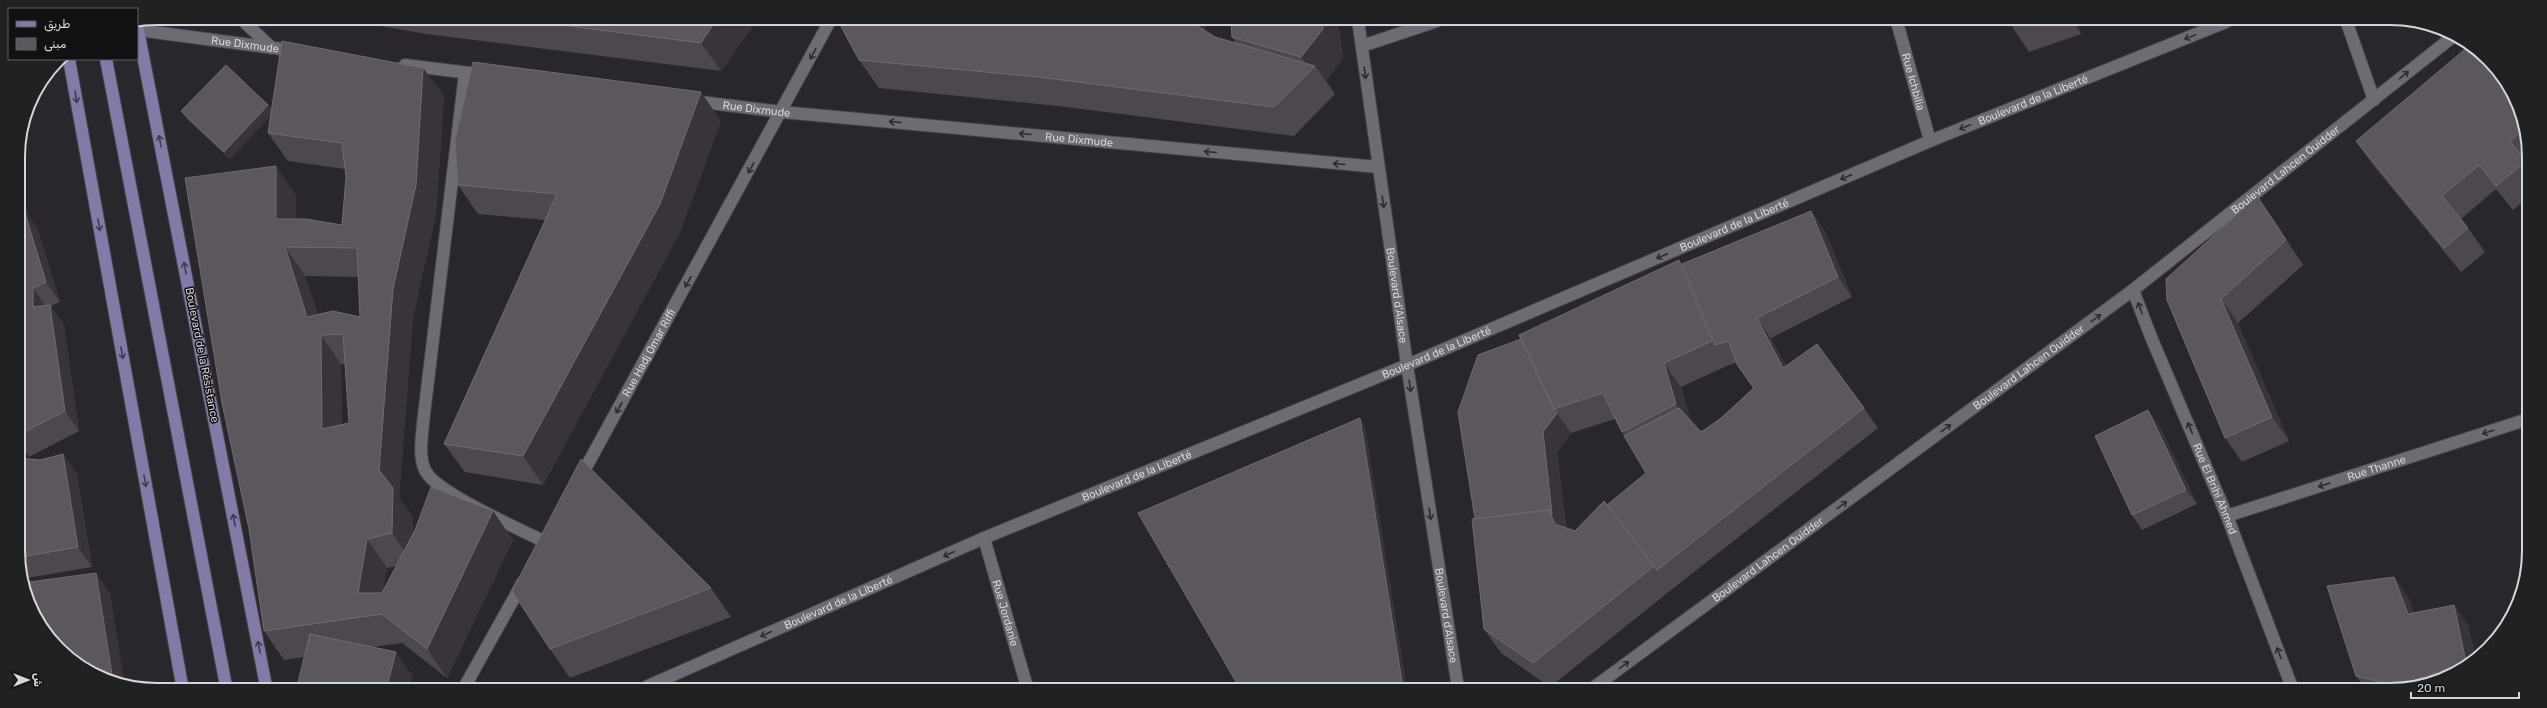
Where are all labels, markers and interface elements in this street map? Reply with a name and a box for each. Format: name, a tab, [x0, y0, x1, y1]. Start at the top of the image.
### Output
legend	[8, 8, 138, 60]
text: طريق	[44, 17, 70, 32]
street label: Rue Dixmude	[210, 33, 280, 55]
one-way arrow	[2184, 33, 2196, 41]
text: مبنى	[44, 37, 67, 52]
one-way arrow	[809, 48, 816, 60]
street label: Rue Ichbilia	[1899, 51, 1928, 112]
one-way arrow	[1362, 66, 1369, 79]
one-way arrow	[2399, 71, 2410, 80]
street label: Boulevard de la Liberté	[1976, 72, 2090, 128]
one-way arrow	[73, 90, 81, 103]
street label: Rue Dixmude	[722, 98, 791, 119]
one-way arrow	[889, 119, 902, 126]
street label: Boulevard Lahcen Ouidder	[2228, 122, 2343, 216]
one-way arrow	[1960, 124, 1972, 131]
street label: Rue Dixmude	[1045, 130, 1114, 149]
one-way arrow	[1019, 131, 1032, 138]
one-way arrow	[155, 135, 163, 148]
one-way arrow	[1204, 148, 1217, 155]
one-way arrow	[1333, 160, 1346, 167]
one-way arrow	[747, 162, 754, 174]
one-way arrow	[1840, 174, 1852, 182]
one-way arrow	[1379, 195, 1387, 208]
street label: Boulevard de la Liberté	[1678, 196, 1791, 254]
one-way arrow	[96, 218, 104, 231]
street label: Boulevard d'Alsace	[1384, 247, 1410, 344]
one-way arrow	[1656, 253, 1668, 260]
one-way arrow	[180, 262, 188, 275]
one-way arrow	[684, 276, 692, 288]
street label: Boulevard de la Résistance	[183, 286, 221, 424]
one-way arrow	[2136, 303, 2144, 315]
street label: Rue Hadj Omar Riffi	[619, 307, 678, 399]
one-way arrow	[2090, 314, 2101, 322]
street label: Boulevard Lahcen Ouidder	[1970, 321, 2087, 412]
street label: Boulevard de la Liberté	[1380, 323, 1493, 381]
one-way arrow	[119, 346, 127, 359]
one-way arrow	[1406, 379, 1414, 392]
one-way arrow	[614, 402, 622, 414]
one-way arrow	[2185, 423, 2193, 435]
one-way arrow	[1941, 424, 1952, 432]
one-way arrow	[2482, 429, 2495, 436]
street label: Rue El Brihi Ahmed	[2190, 441, 2240, 536]
street label: Boulevard de la Liberté	[1080, 447, 1193, 504]
street label: Rue Thanne	[2345, 452, 2407, 483]
one-way arrow	[142, 474, 150, 487]
one-way arrow	[2318, 482, 2331, 489]
one-way arrow	[1836, 501, 1847, 509]
one-way arrow	[1427, 507, 1435, 520]
street label: Boulevard Lahcen Ouidder	[1709, 513, 1827, 605]
one-way arrow	[229, 514, 237, 527]
one-way arrow	[943, 550, 955, 558]
street label: Boulevard d'Alsace	[1433, 567, 1460, 664]
street label: Boulevard de la Liberté	[782, 573, 895, 632]
street label: Rue Jordanie	[990, 578, 1021, 648]
one-way arrow	[760, 631, 772, 639]
one-way arrow	[254, 641, 262, 654]
one-way arrow	[2275, 647, 2283, 659]
north arrow	[8, 660, 48, 700]
one-way arrow	[1618, 661, 1629, 669]
text: ش	[31, 673, 44, 687]
scale bar	[2411, 674, 2519, 700]
text: 20 m	[2417, 681, 2445, 695]

